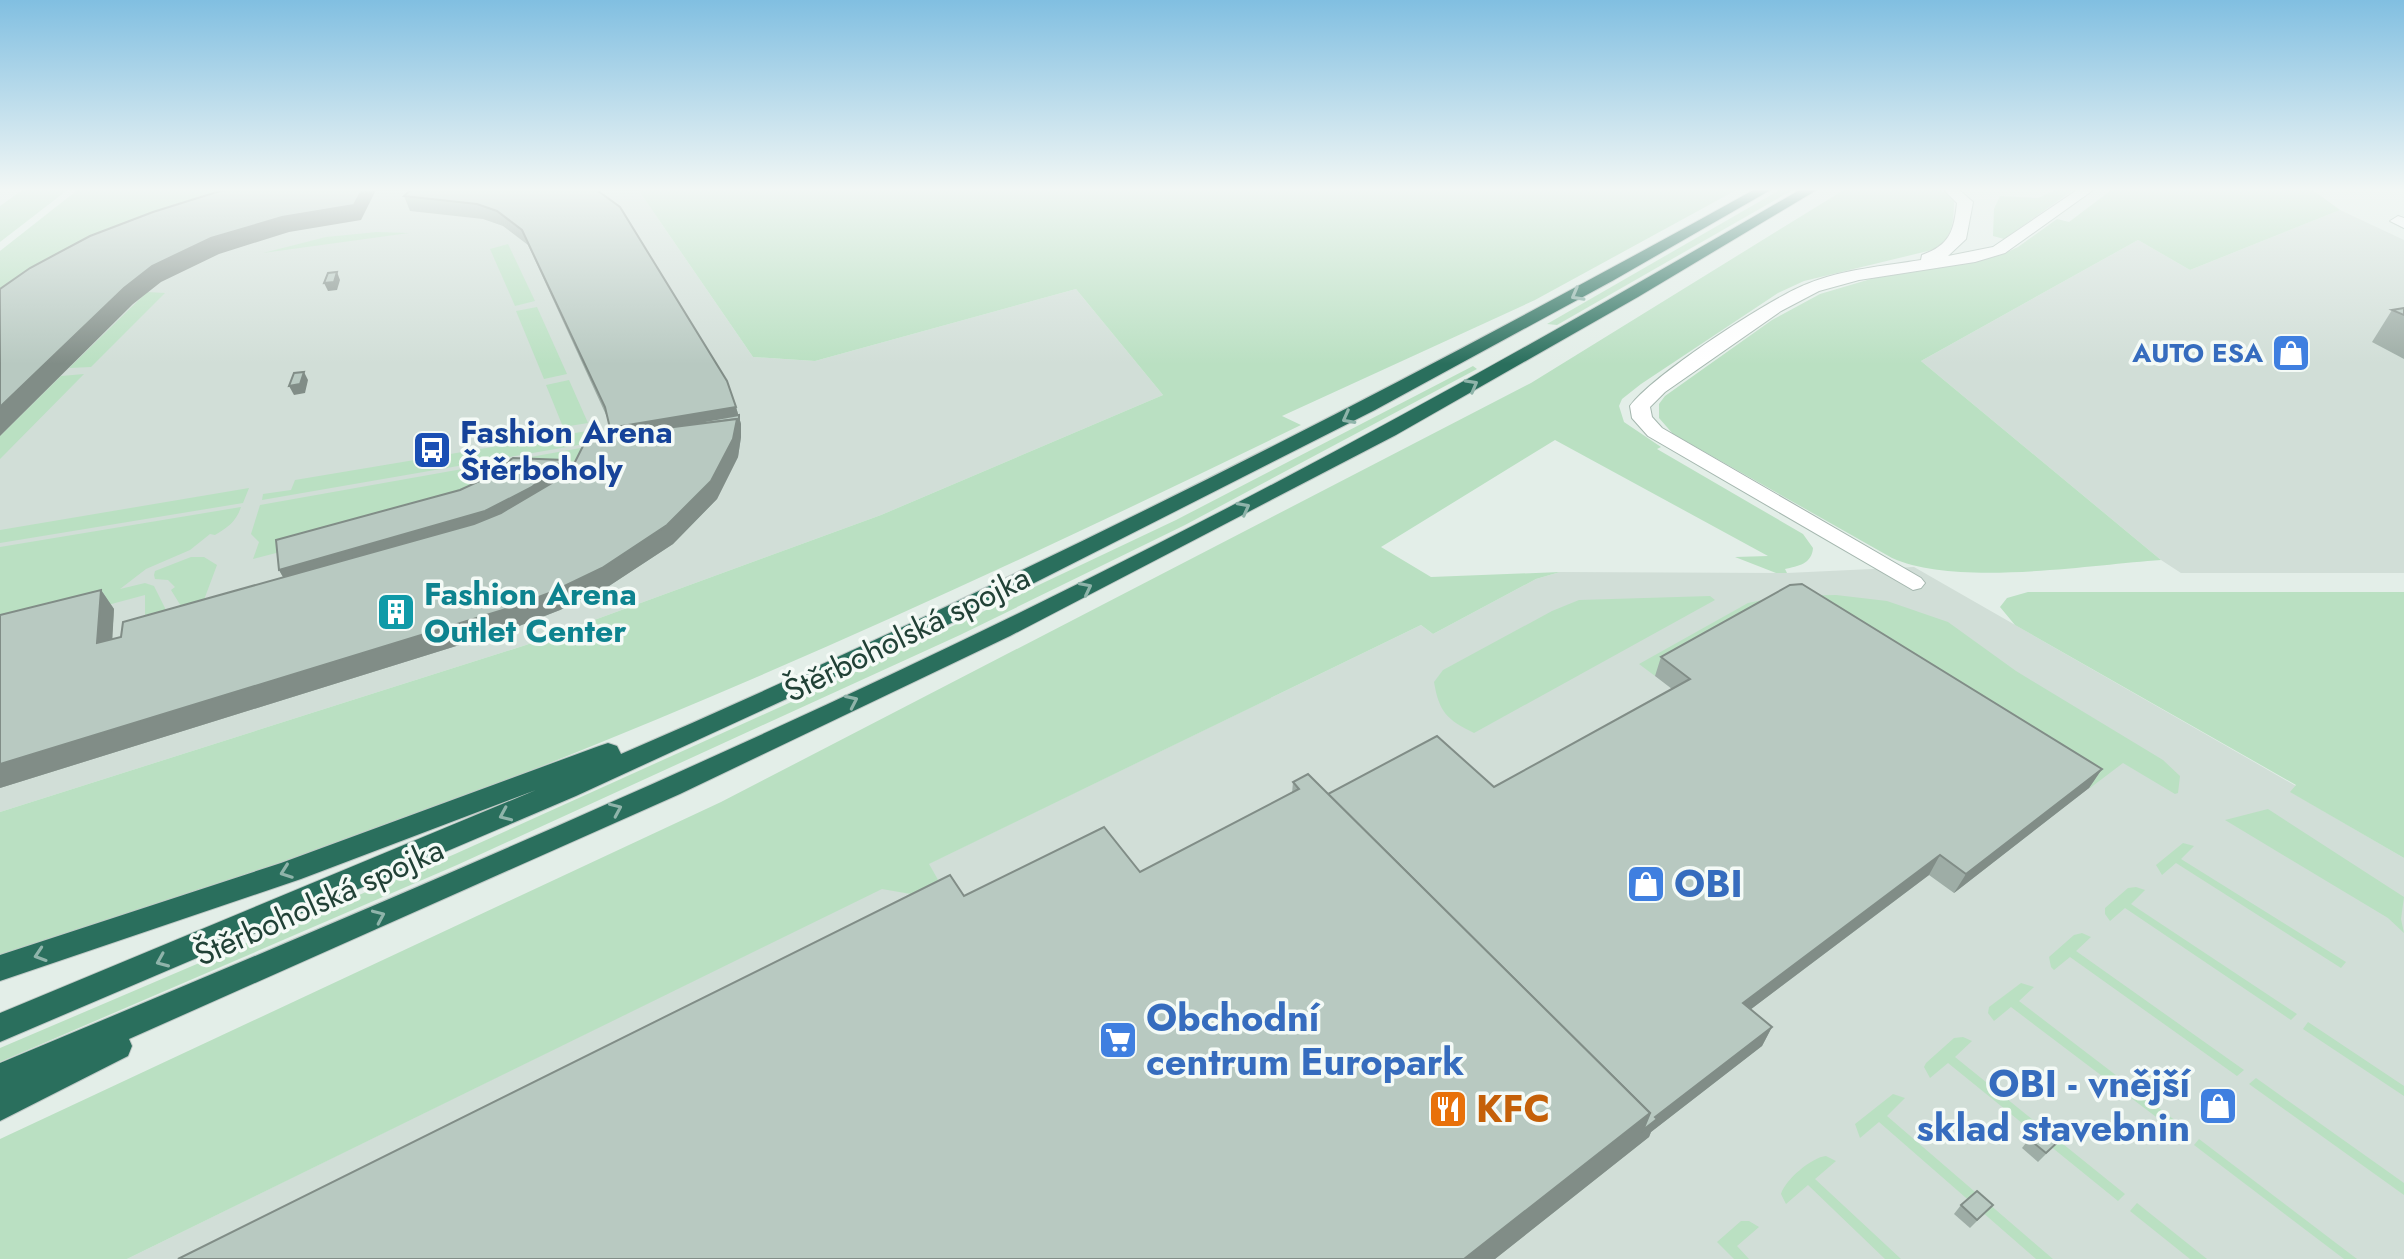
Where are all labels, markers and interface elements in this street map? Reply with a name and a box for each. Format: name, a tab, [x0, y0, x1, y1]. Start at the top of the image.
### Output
one-way arrow	[1571, 285, 1586, 301]
shop icon: AUTO ESA	[2270, 332, 2312, 374]
place label: AUTO ESA	[2131, 334, 2264, 372]
one-way arrow	[1464, 379, 1478, 395]
one-way arrow	[1342, 408, 1357, 423]
place label: Fashion Arena Štěrboholy	[460, 409, 673, 492]
bus stop icon: Fashion Arena Štěrboholy	[411, 429, 453, 471]
one-way arrow	[1235, 503, 1250, 518]
street label: Štěrboholská spojka	[776, 555, 1038, 713]
place label: Fashion Arena Outlet Center	[424, 571, 637, 654]
one-way arrow	[1077, 582, 1092, 597]
building icon: Fashion Arena Outlet Center	[375, 591, 417, 633]
one-way arrow	[844, 695, 858, 711]
one-way arrow	[607, 803, 622, 819]
one-way arrow	[499, 805, 513, 821]
street label: Štěrboholská spojka	[187, 826, 451, 978]
place label: OBI	[1674, 856, 1743, 911]
one-way arrow	[280, 863, 294, 879]
shop icon: OBI	[1625, 863, 1667, 905]
one-way arrow	[370, 910, 385, 926]
one-way arrow	[34, 946, 47, 962]
one-way arrow	[156, 951, 171, 967]
place label: Obchodní centrum Europark	[1146, 990, 1464, 1089]
supermarket icon: Obchodní centrum Europark	[1097, 1019, 1139, 1061]
place label: OBI - vnější sklad stavebnin	[1917, 1056, 2192, 1155]
place label: KFC	[1476, 1081, 1550, 1136]
shop icon: OBI - vnější sklad stavebnin	[2197, 1085, 2239, 1127]
restaurant icon: KFC	[1427, 1088, 1469, 1130]

